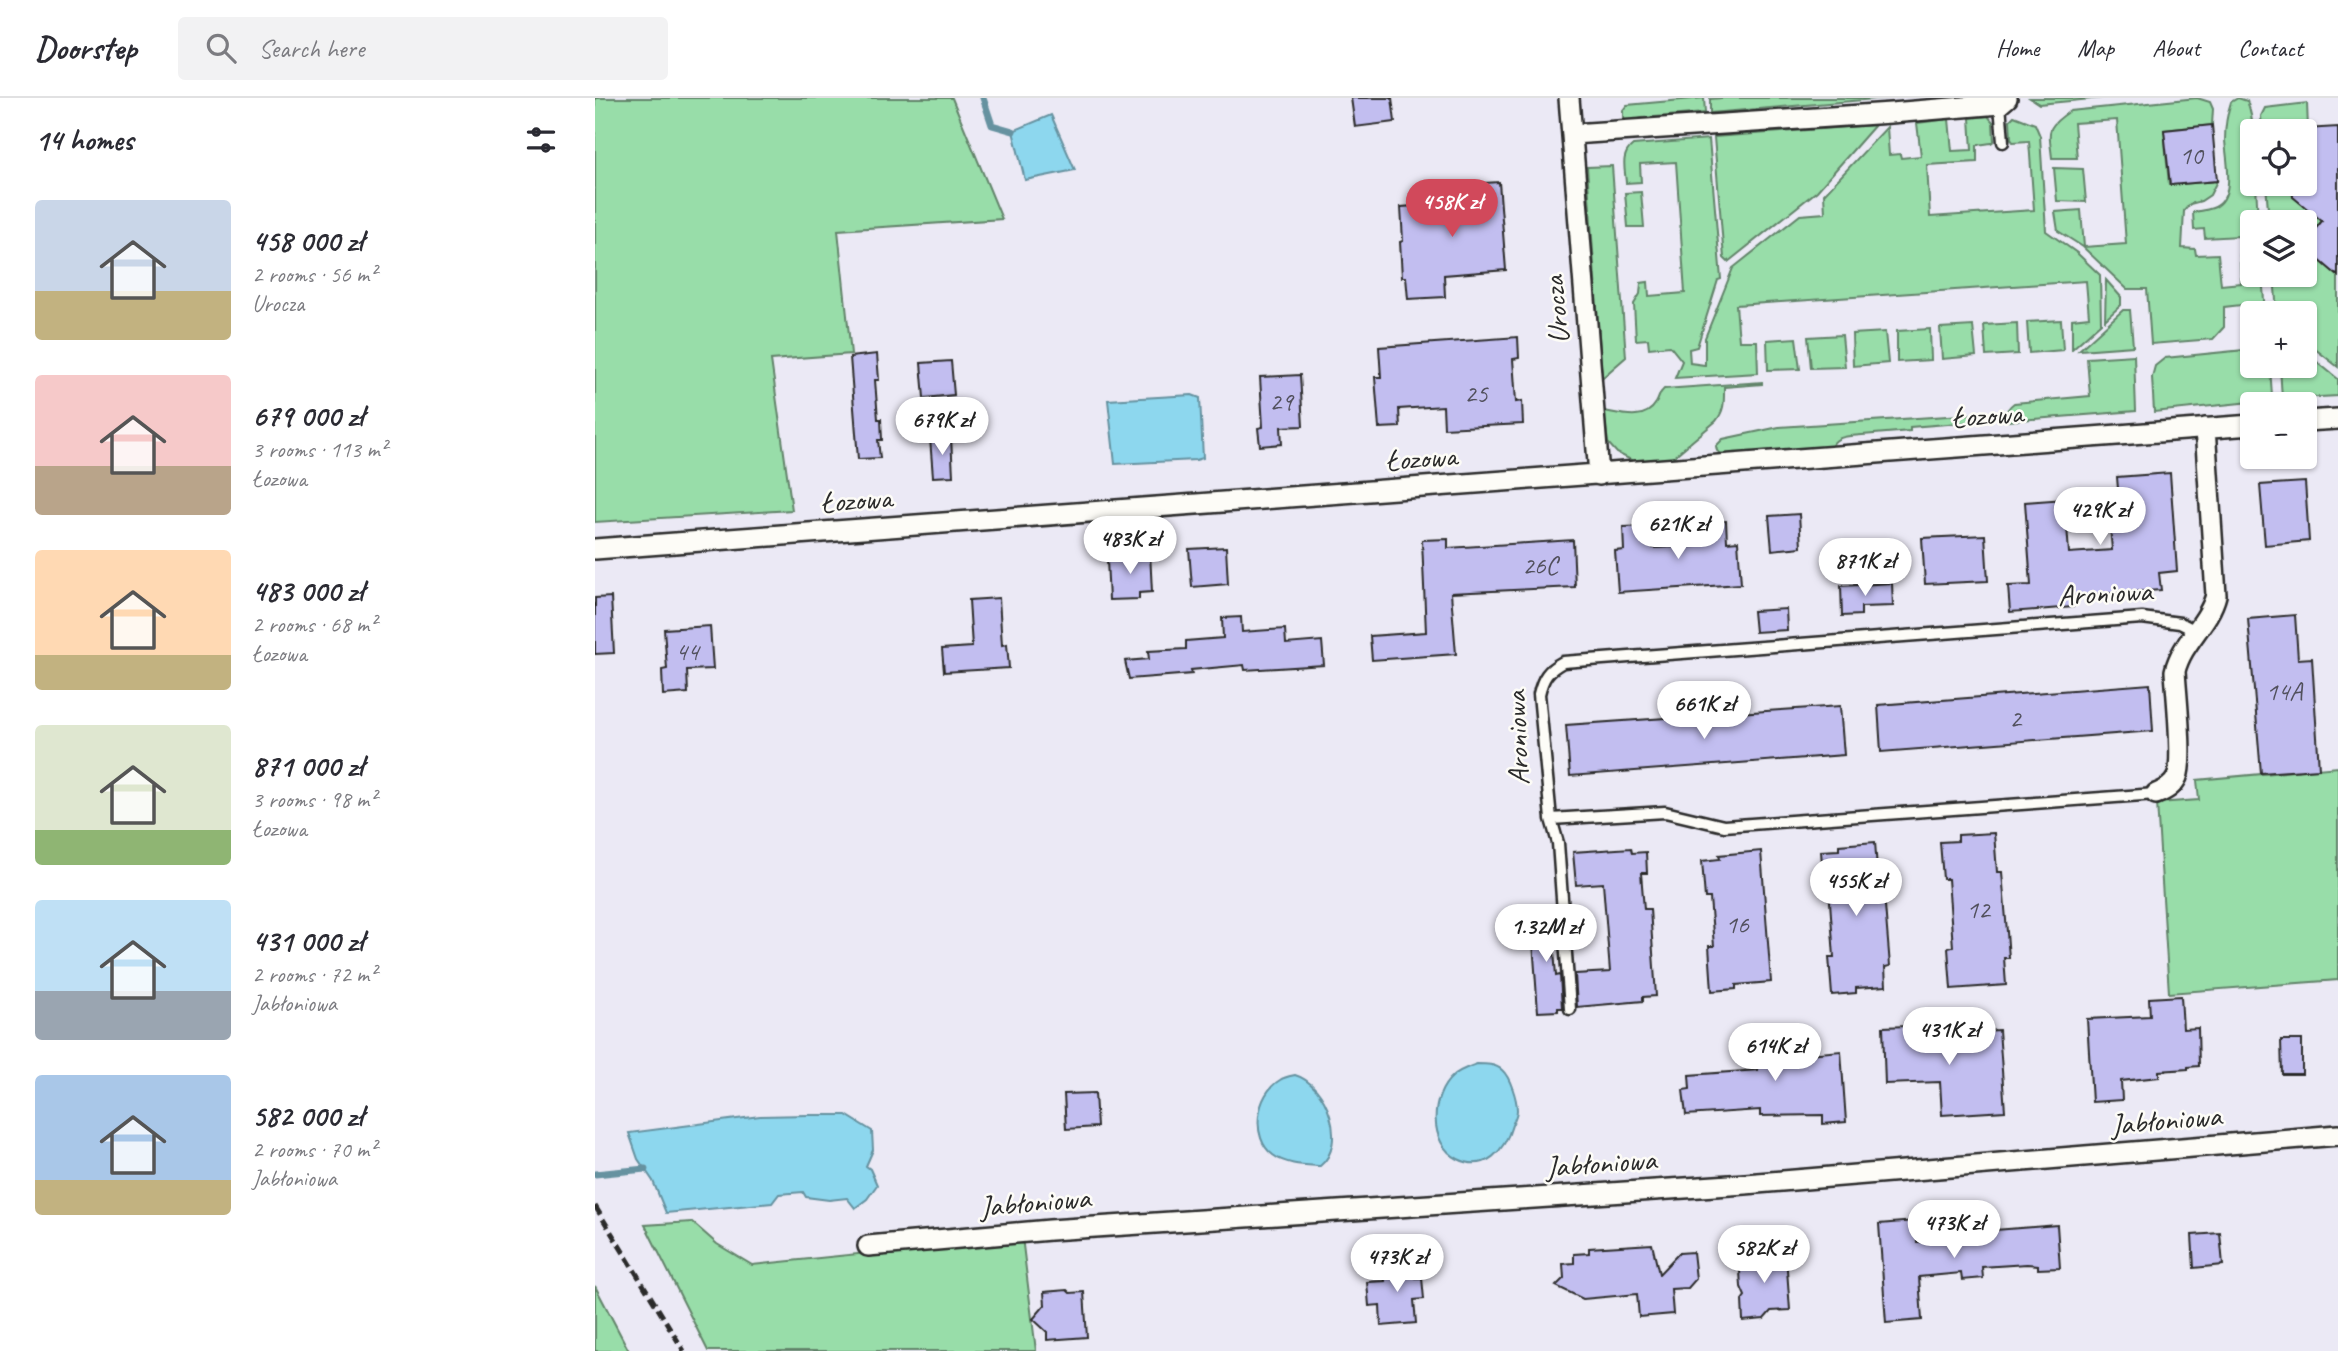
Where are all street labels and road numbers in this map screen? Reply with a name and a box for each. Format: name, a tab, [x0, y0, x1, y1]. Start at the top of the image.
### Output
street label: Urocza	[1534, 272, 1578, 346]
street label: Łozowa	[1950, 393, 2027, 436]
street label: Łozowa	[1384, 436, 1461, 479]
street label: Łozowa	[819, 478, 896, 521]
street label: Aroniowa	[2057, 571, 2155, 614]
street label: Aroniowa	[1496, 688, 1538, 786]
street label: Jabłoniowa	[2107, 1096, 2225, 1144]
street label: Jabłoniowa	[1542, 1140, 1659, 1186]
street label: Jabłoniowa	[976, 1178, 1094, 1226]

